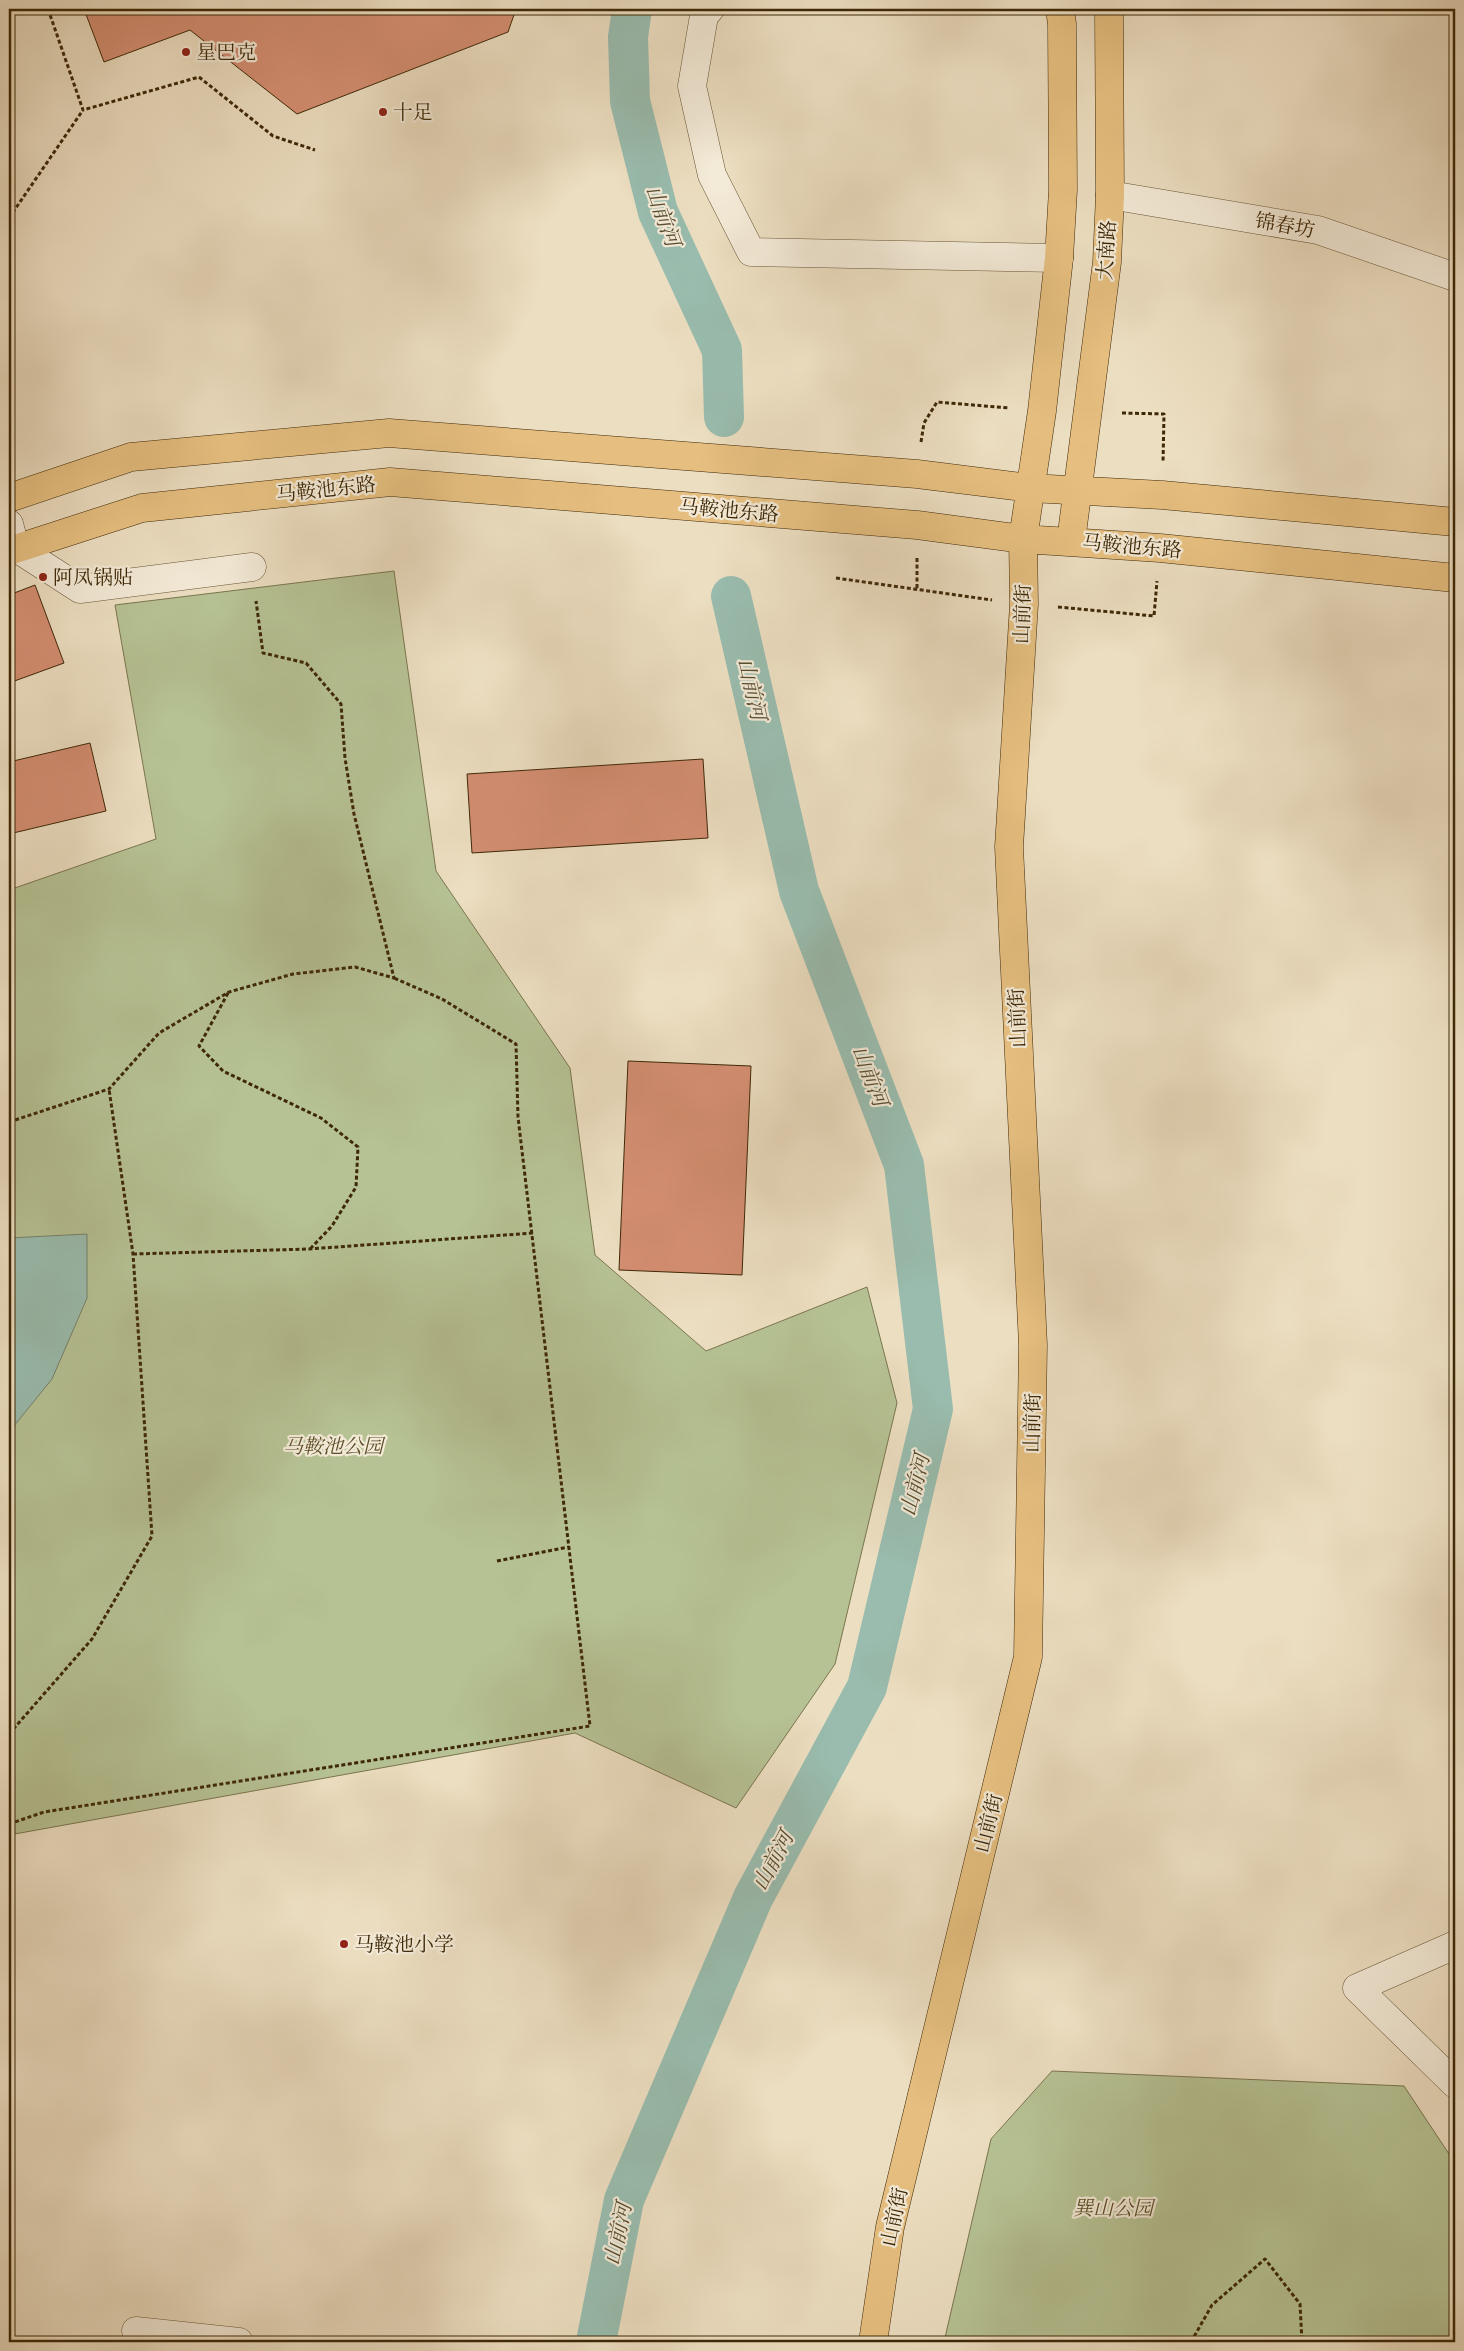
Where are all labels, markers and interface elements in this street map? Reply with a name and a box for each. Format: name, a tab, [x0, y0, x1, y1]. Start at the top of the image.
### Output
place label: 星巴克	[196, 40, 256, 64]
marker: 星巴克	[180, 46, 192, 58]
place label: 十足	[393, 100, 433, 124]
marker: 十足	[377, 106, 389, 118]
water label: 山前河	[640, 182, 687, 254]
street label: 锦春坊	[1253, 208, 1317, 242]
street label: 大南路	[1092, 219, 1120, 281]
street label: 马鞍池东路	[275, 472, 377, 506]
street label: 马鞍池东路	[678, 494, 780, 526]
street label: 马鞍池东路	[1081, 530, 1183, 562]
place label: 阿凤锅贴	[53, 565, 133, 589]
marker: 阿凤锅贴	[37, 571, 49, 583]
street label: 山前街	[1009, 584, 1035, 644]
water label: 山前河	[732, 655, 773, 727]
street label: 山前街	[1003, 987, 1031, 1049]
water label: 山前河	[847, 1042, 895, 1114]
street label: 山前街	[1019, 1393, 1045, 1453]
park label: 马鞍池公园	[283, 1434, 386, 1458]
water label: 山前河	[895, 1447, 936, 1519]
street label: 山前街	[969, 1791, 1007, 1855]
water label: 山前河	[747, 1824, 801, 1895]
place label: 马鞍池小学	[354, 1932, 454, 1956]
marker: 马鞍池小学	[338, 1938, 350, 1950]
street label: 山前街	[876, 2185, 912, 2249]
park label: 巽山公园	[1073, 2196, 1156, 2220]
water label: 山前河	[599, 2197, 638, 2268]

